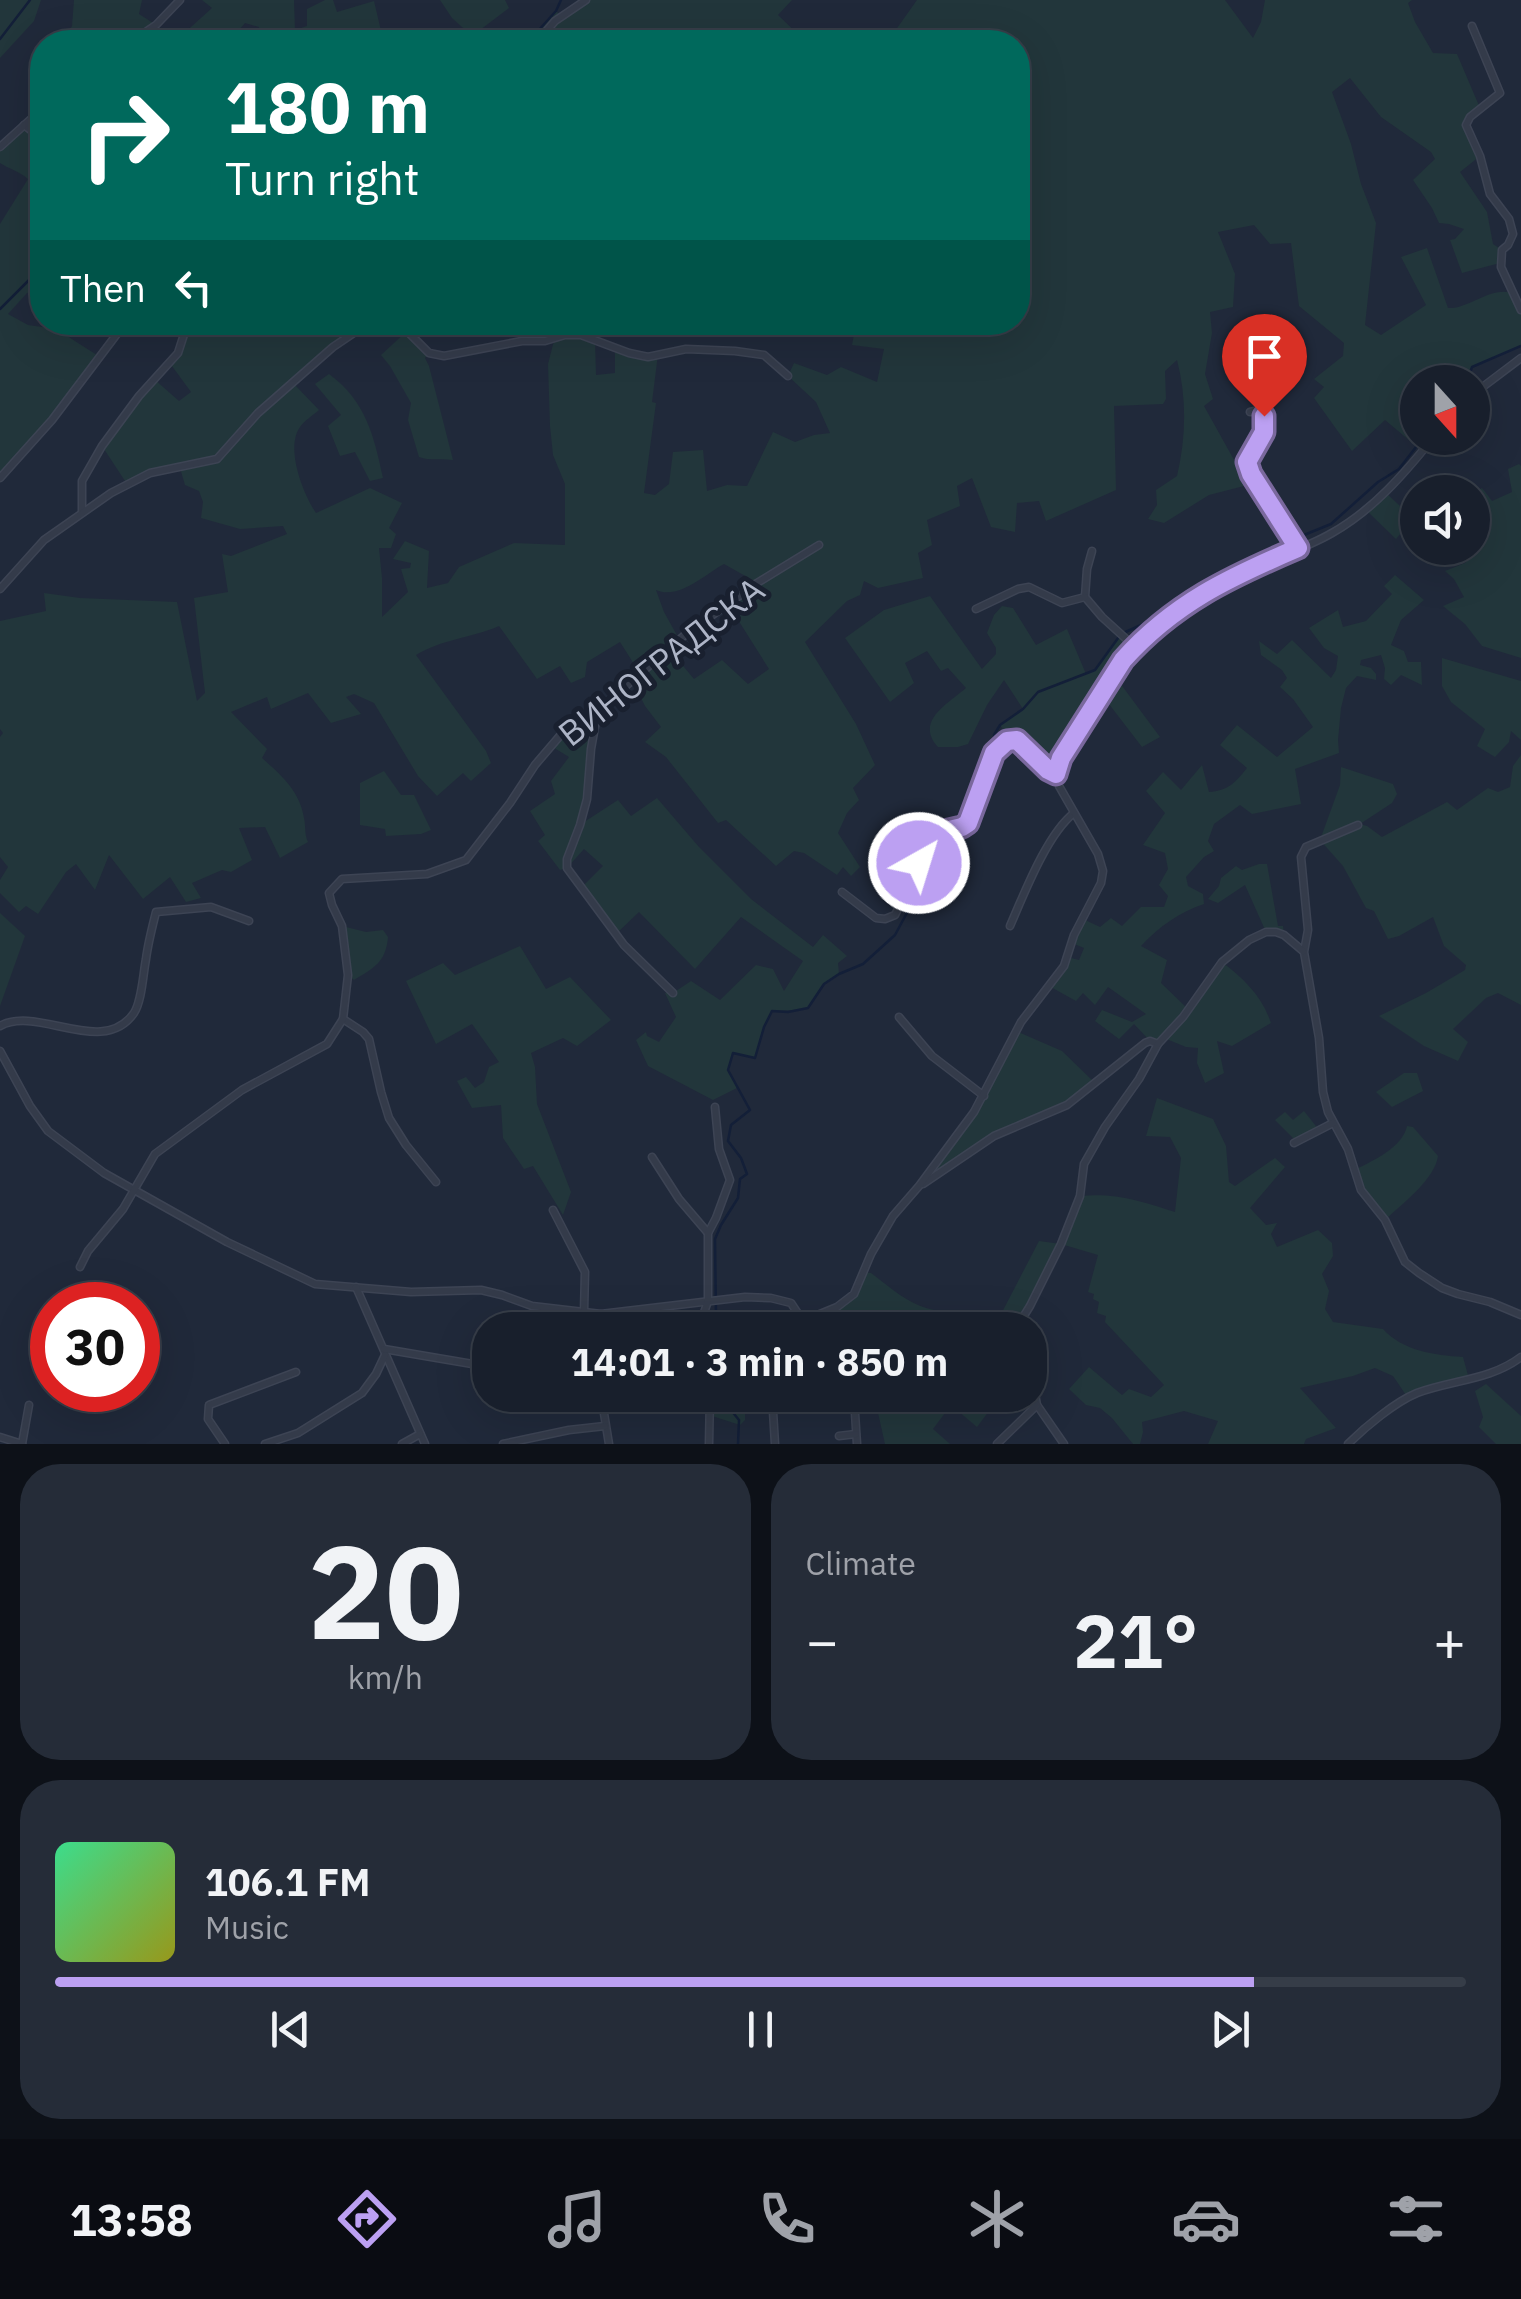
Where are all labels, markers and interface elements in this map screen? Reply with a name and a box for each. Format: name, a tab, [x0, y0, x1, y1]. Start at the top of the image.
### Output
text: 180 m	[225, 61, 430, 152]
icon: right	[60, 70, 190, 200]
text: Turn right	[225, 149, 420, 207]
icon: left	[166, 260, 221, 315]
text: Then	[60, 263, 146, 312]
pin	[1222, 314, 1307, 417]
icon: arrive	[1237, 329, 1292, 384]
north arrow	[1400, 365, 1490, 455]
map controls	[1400, 365, 1490, 565]
button: sound	[1400, 475, 1490, 565]
street label: ВИНОГРАДСКА	[549, 566, 773, 756]
position arrow	[867, 811, 971, 915]
speed limit sign: 30	[30, 1282, 160, 1412]
text: 14:01 · 3 min · 850 m	[571, 1337, 948, 1386]
text: 20	[307, 1506, 463, 1675]
text: Climate	[806, 1542, 916, 1584]
text: 21°	[1073, 1591, 1198, 1689]
text: −	[806, 1605, 839, 1676]
text: +	[1433, 1605, 1466, 1676]
text: km/h	[348, 1656, 423, 1698]
text: 106.1 FM	[205, 1857, 370, 1906]
text: Music	[205, 1906, 289, 1948]
icon: previous	[263, 2002, 318, 2057]
icon: pause	[733, 2002, 788, 2057]
icon: next	[1203, 2002, 1258, 2057]
icon: directions	[332, 2184, 402, 2254]
icon: music	[542, 2184, 612, 2254]
icon: phone	[752, 2184, 822, 2254]
icon: climate	[962, 2184, 1032, 2254]
icon: car	[1171, 2184, 1241, 2254]
icon: filters	[1381, 2184, 1451, 2254]
text: 13:58	[70, 2190, 193, 2248]

